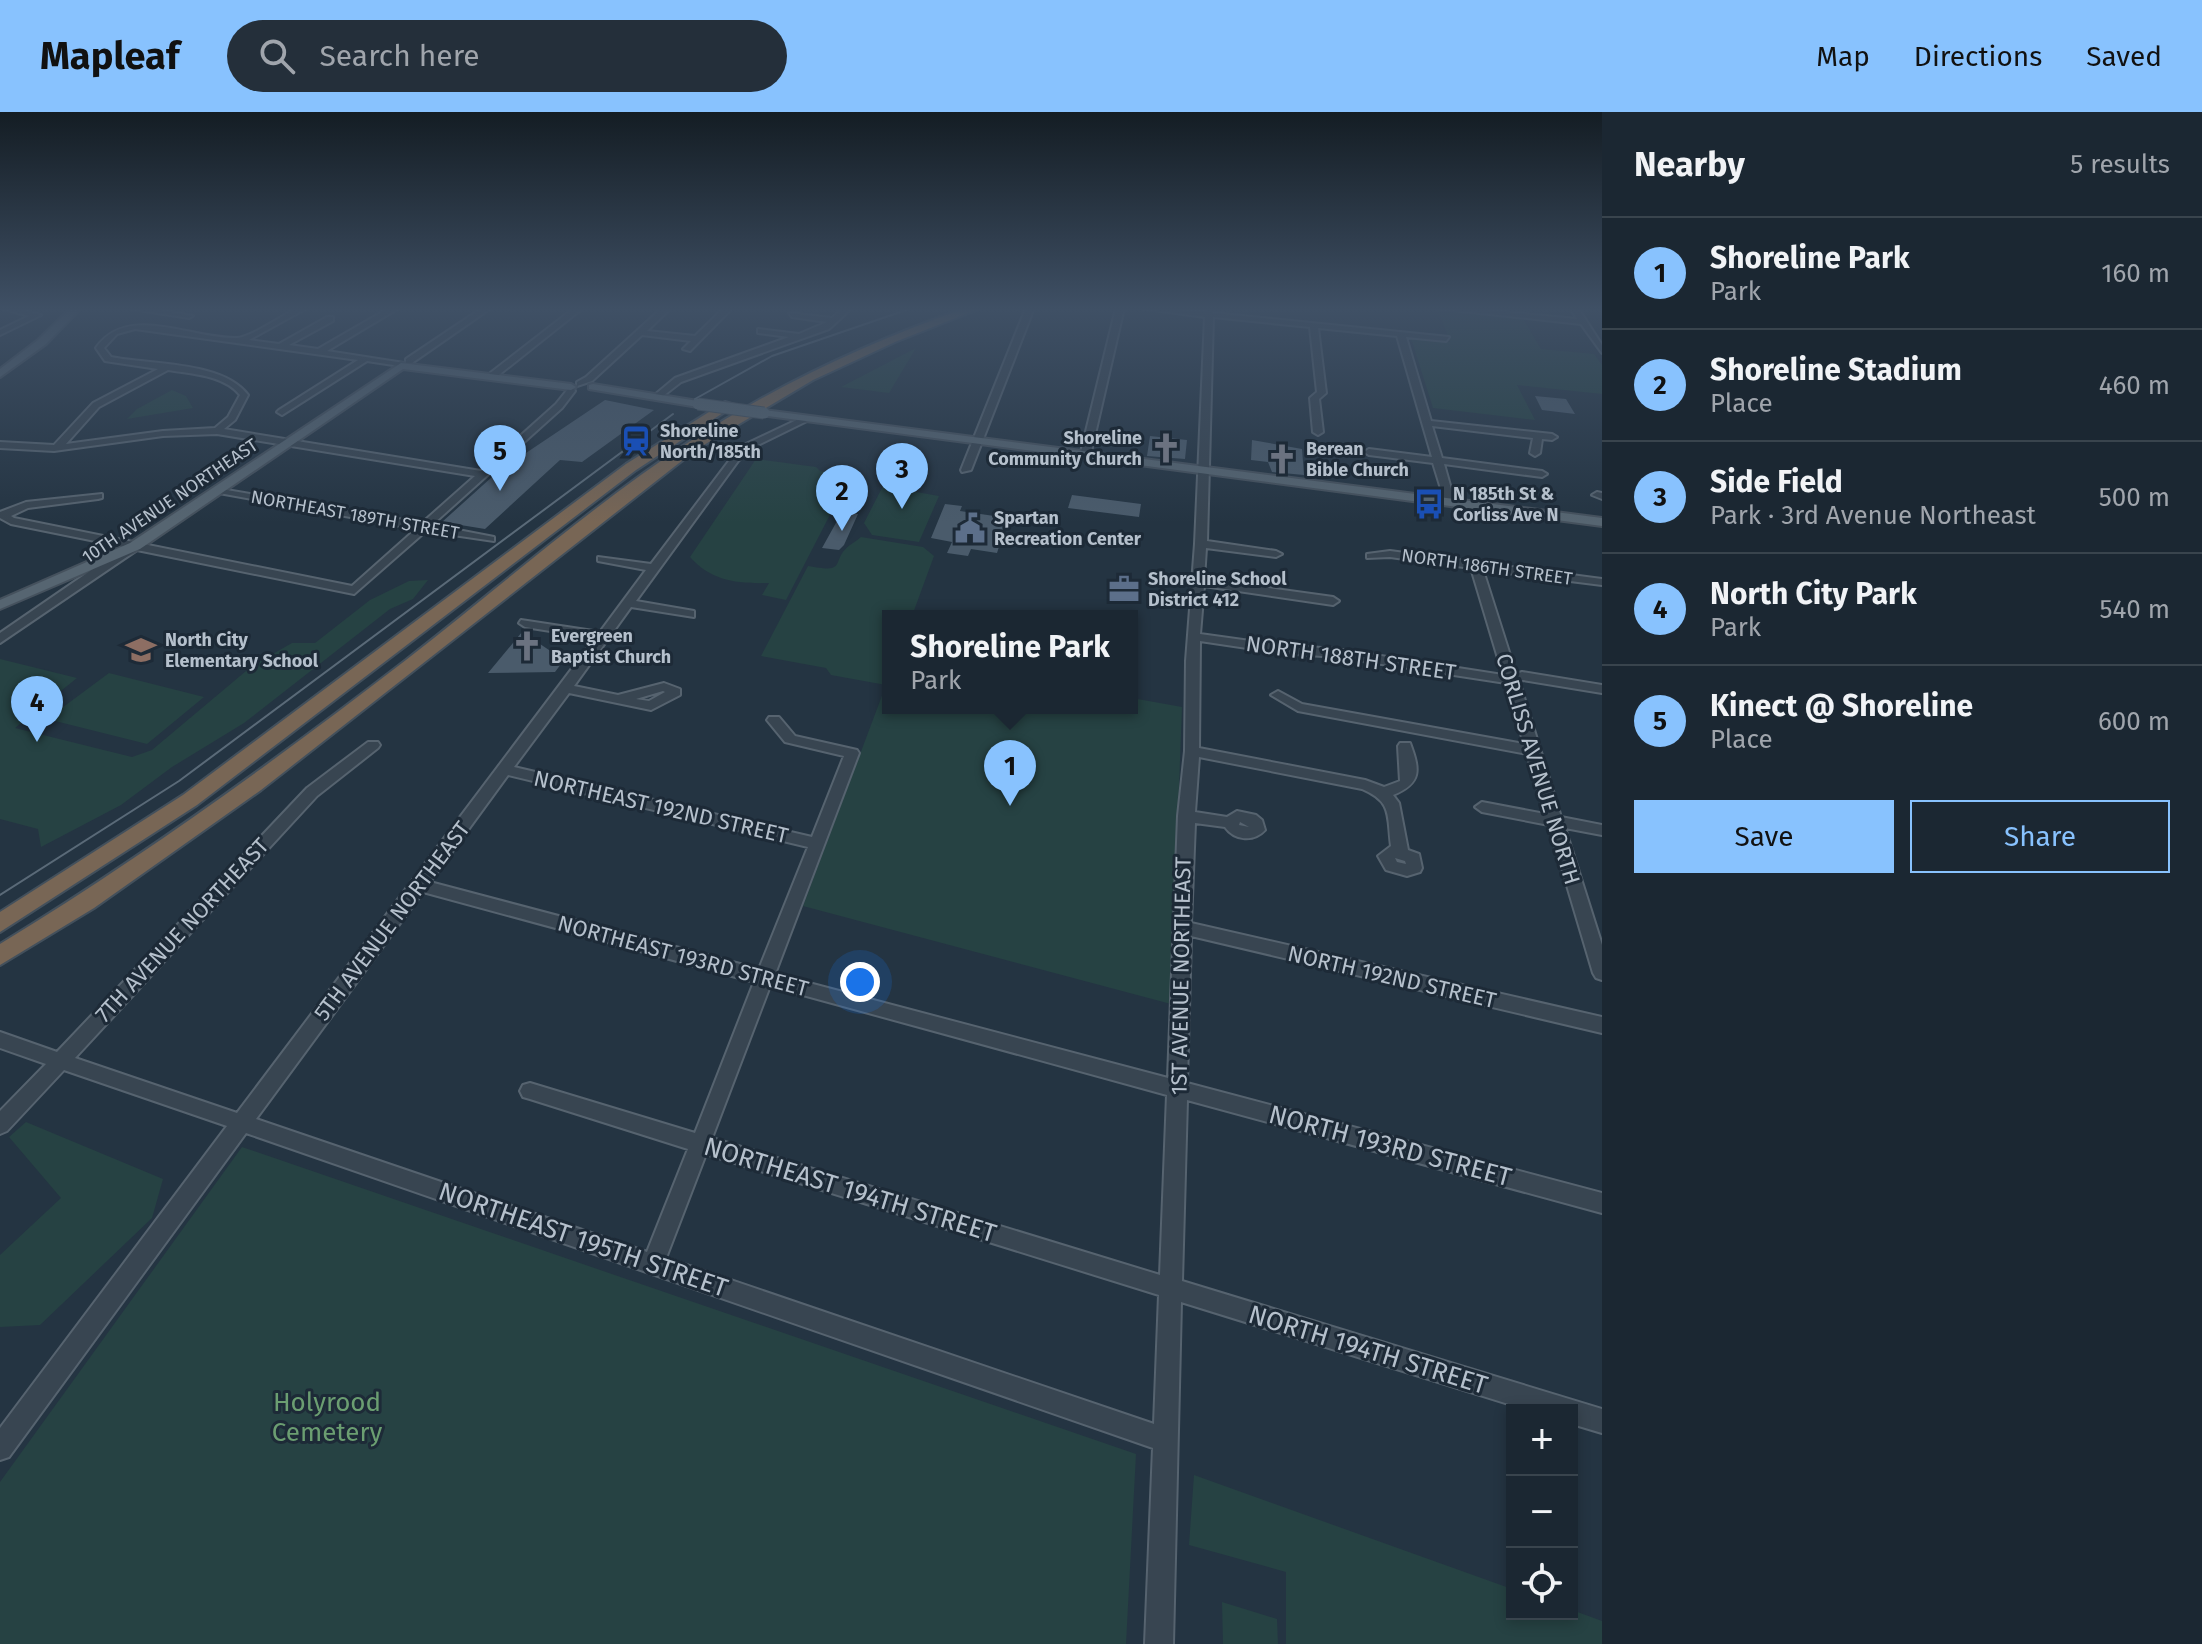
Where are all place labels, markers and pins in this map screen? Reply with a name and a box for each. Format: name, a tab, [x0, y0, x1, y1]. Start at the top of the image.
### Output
place label: Shoreline North/185th	[660, 420, 761, 463]
station icon: Shoreline North/185th	[619, 424, 653, 458]
pin: 5	[474, 425, 526, 491]
place label: Shoreline Community Church	[988, 427, 1142, 470]
church icon: Shoreline Community Church	[1149, 431, 1183, 465]
place label: Berean Bible Church	[1306, 438, 1409, 481]
church icon: Berean Bible Church	[1265, 442, 1299, 476]
pin: 3	[876, 443, 928, 509]
pin: 2	[816, 465, 868, 531]
place label: N 185th St & Corliss Ave N	[1453, 483, 1559, 526]
bus stop icon: N 185th St & Corliss Ave N	[1412, 487, 1446, 521]
place label: Spartan Recreation Center	[994, 507, 1142, 550]
public building icon: Spartan Recreation Center	[953, 511, 987, 545]
place label: Shoreline School District 412	[1148, 568, 1287, 611]
office icon: Shoreline School District 412	[1107, 572, 1141, 606]
place label: Evergreen Baptist Church	[551, 625, 671, 668]
place label: North City Elementary School	[165, 629, 319, 672]
church icon: Evergreen Baptist Church	[510, 629, 544, 663]
school or university icon: North City Elementary School	[124, 633, 158, 667]
pin: 4	[11, 676, 63, 742]
pin: 1	[984, 740, 1036, 806]

